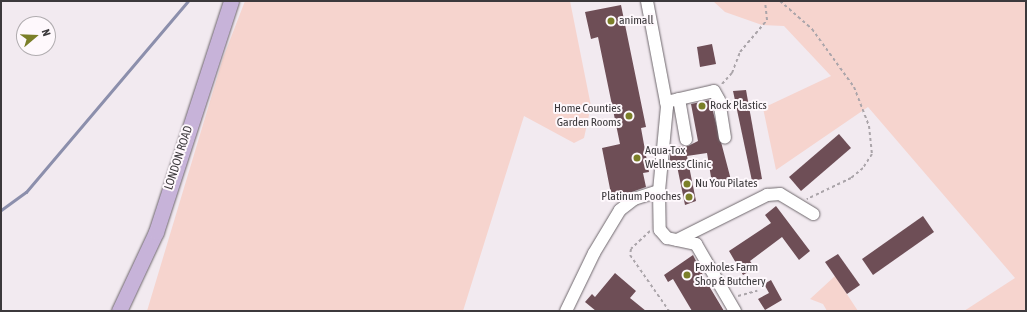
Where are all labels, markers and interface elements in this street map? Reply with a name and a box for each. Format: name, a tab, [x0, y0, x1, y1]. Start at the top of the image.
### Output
place label: animall	[619, 14, 654, 28]
north arrow	[16, 16, 56, 56]
marker: animall	[606, 16, 616, 26]
text: N	[40, 27, 53, 37]
place label: Rock Plastics	[710, 99, 767, 113]
marker: Rock Plastics	[697, 101, 707, 111]
place label: Home Counties Garden Rooms	[554, 102, 621, 130]
marker: Home Counties Garden Rooms	[624, 111, 634, 121]
street label: LONDON ROAD	[162, 124, 196, 192]
place label: Aqua-Tox Wellness Clinic	[645, 144, 711, 172]
marker: Aqua-Tox Wellness Clinic	[632, 153, 642, 163]
place label: Nu You Pilates	[695, 177, 757, 191]
marker: Nu You Pilates	[682, 179, 692, 189]
place label: Platinum Pooches	[601, 190, 681, 204]
marker: Platinum Pooches	[684, 192, 694, 202]
place label: Foxholes Farm Shop & Butchery	[695, 261, 766, 289]
marker: Foxholes Farm Shop & Butchery	[682, 270, 692, 280]

